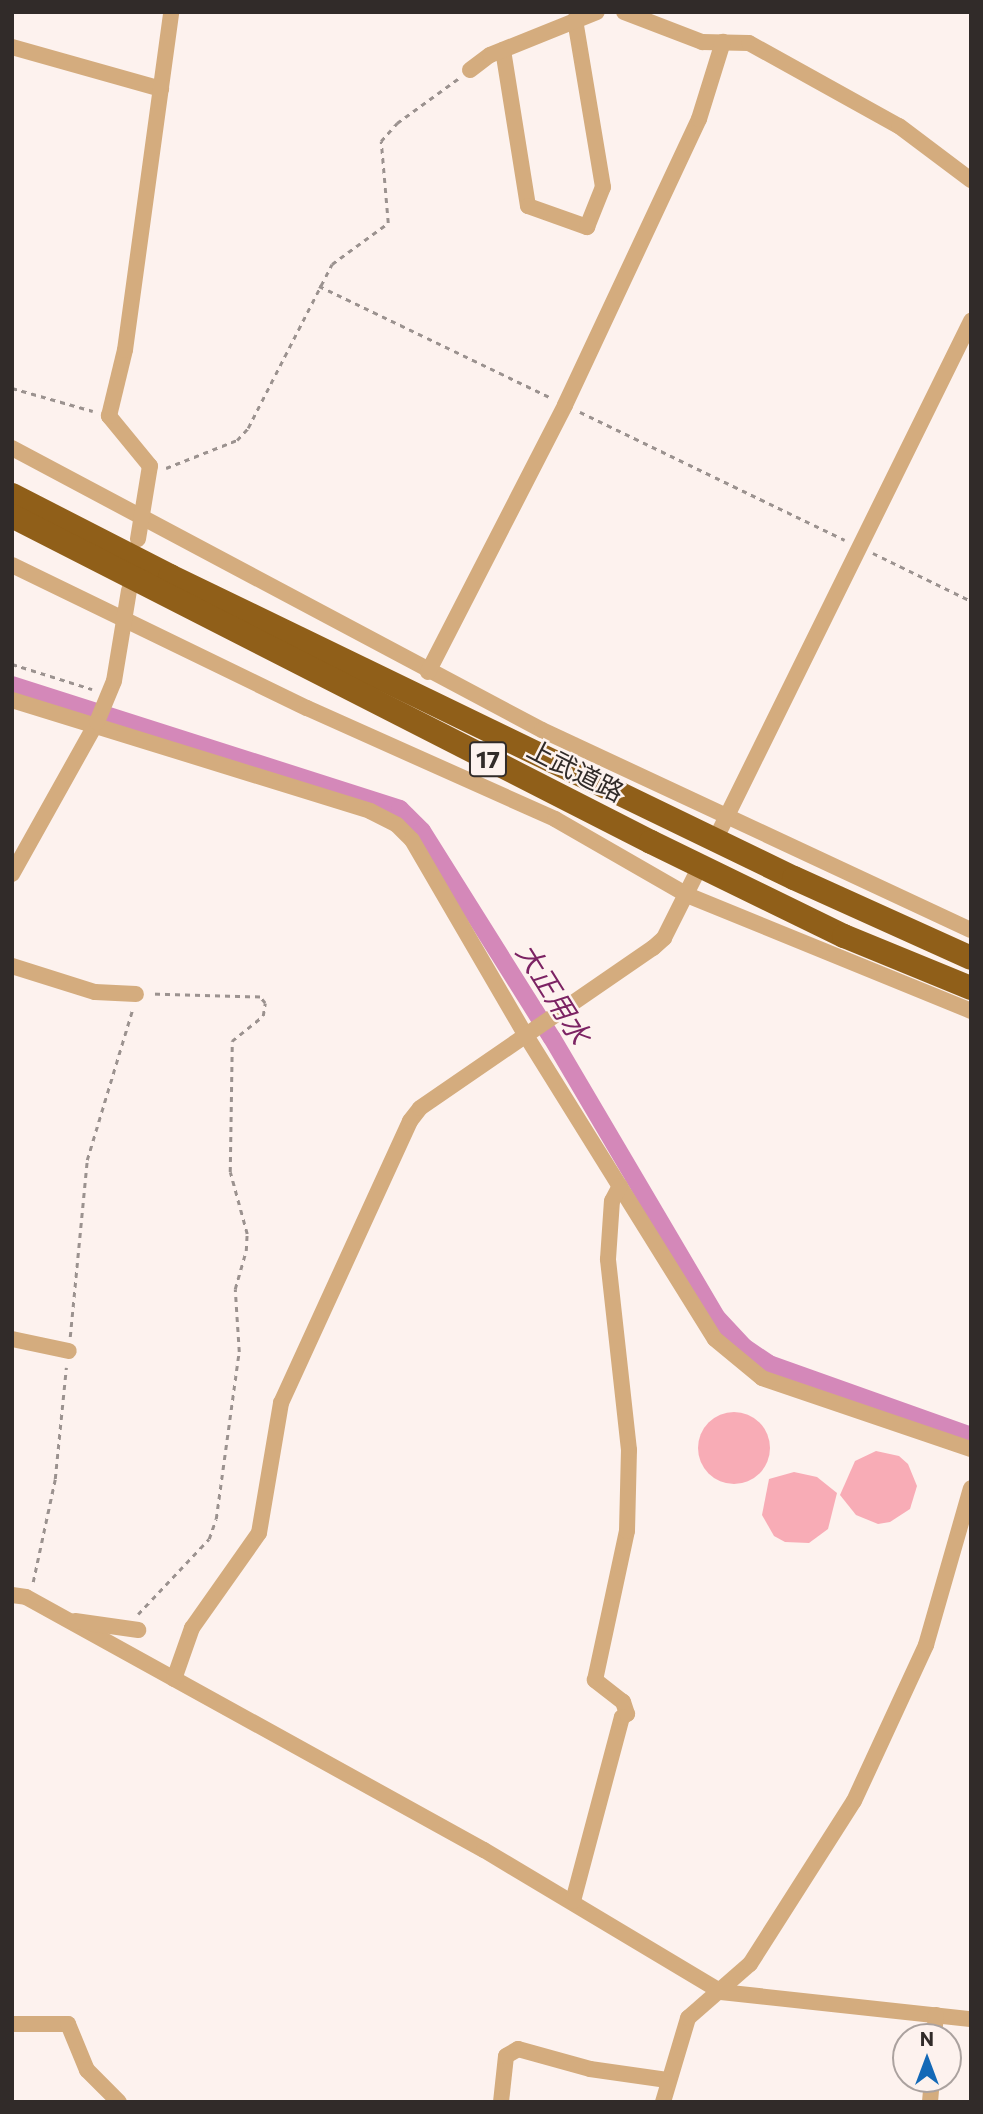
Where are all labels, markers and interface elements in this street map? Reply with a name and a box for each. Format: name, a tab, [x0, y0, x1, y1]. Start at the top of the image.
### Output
street label: 上武道路	[523, 732, 629, 808]
road number: 17	[469, 738, 507, 780]
water label: 大正用水	[510, 937, 598, 1049]
north arrow	[892, 2023, 962, 2093]
text: N	[920, 2027, 934, 2050]

